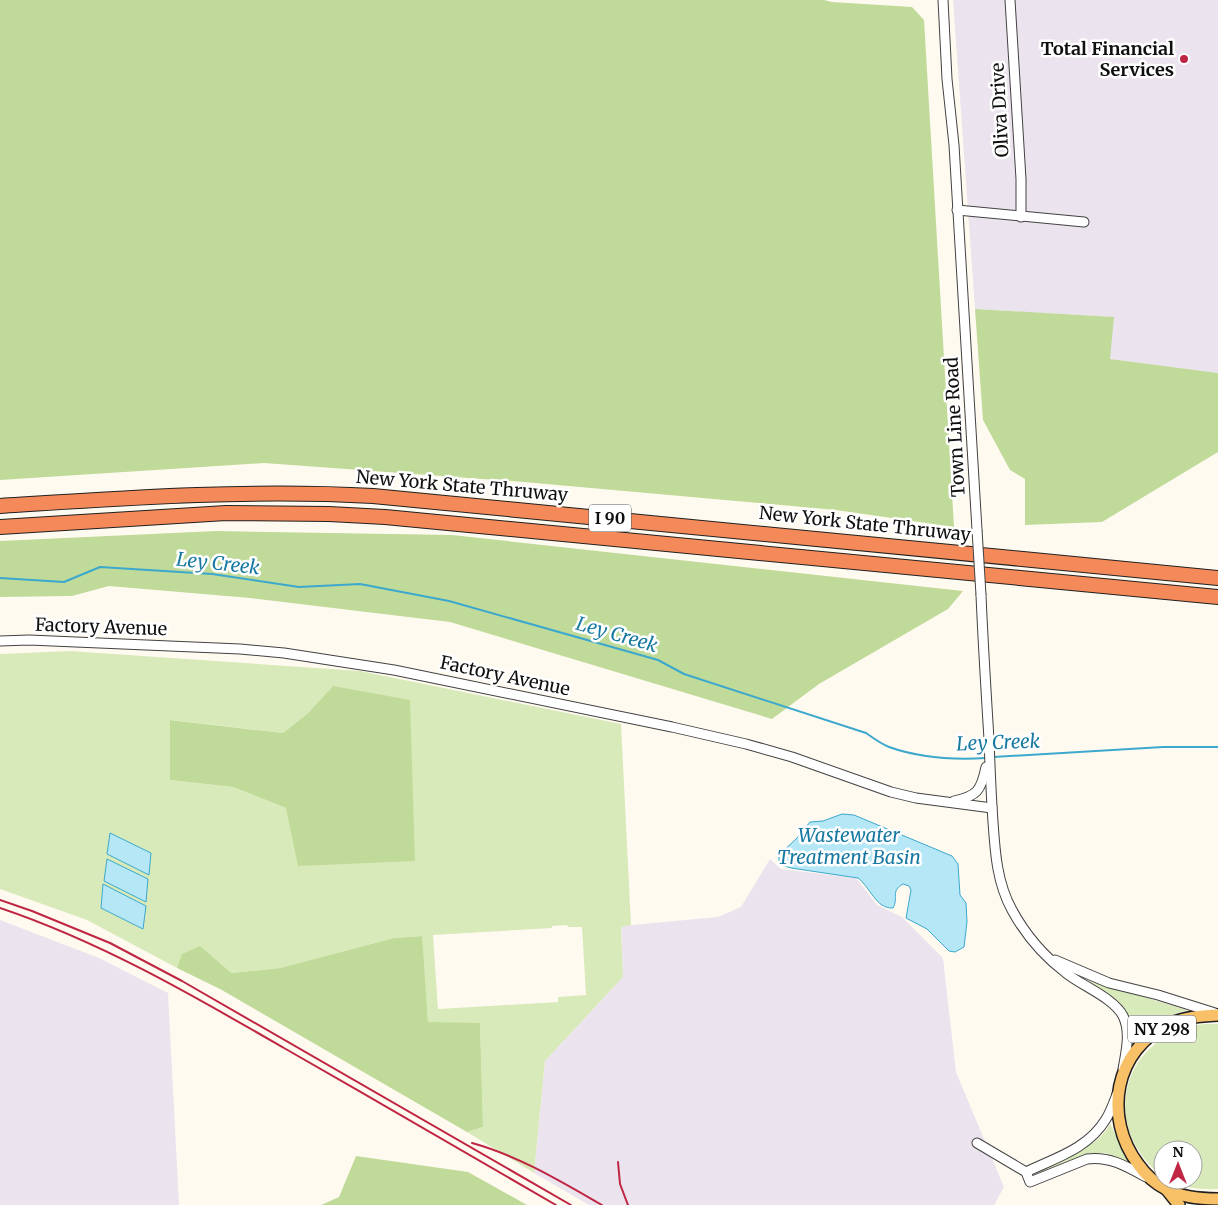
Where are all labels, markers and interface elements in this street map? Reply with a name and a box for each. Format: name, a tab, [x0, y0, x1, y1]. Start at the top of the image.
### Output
place label: Total Financial Services	[1041, 37, 1174, 81]
marker: Total Financial Services	[1178, 53, 1190, 65]
street label: Oliva Drive	[986, 62, 1013, 158]
street label: Town Line Road	[939, 356, 970, 498]
street label: New York State Thruway	[355, 465, 570, 506]
street label: New York State Thruway	[758, 501, 973, 546]
road number: I 90	[589, 504, 631, 532]
water label: Ley Creek	[175, 547, 261, 579]
water label: Ley Creek	[573, 611, 661, 657]
street label: Factory Avenue	[34, 613, 168, 640]
street label: Factory Avenue	[438, 650, 572, 701]
water label: Ley Creek	[956, 729, 1041, 755]
water label: Wastewater Treatment Basin	[777, 823, 921, 869]
road number: NY 298	[1128, 1016, 1196, 1042]
north arrow	[1153, 1140, 1203, 1190]
text: N	[1172, 1143, 1184, 1161]

